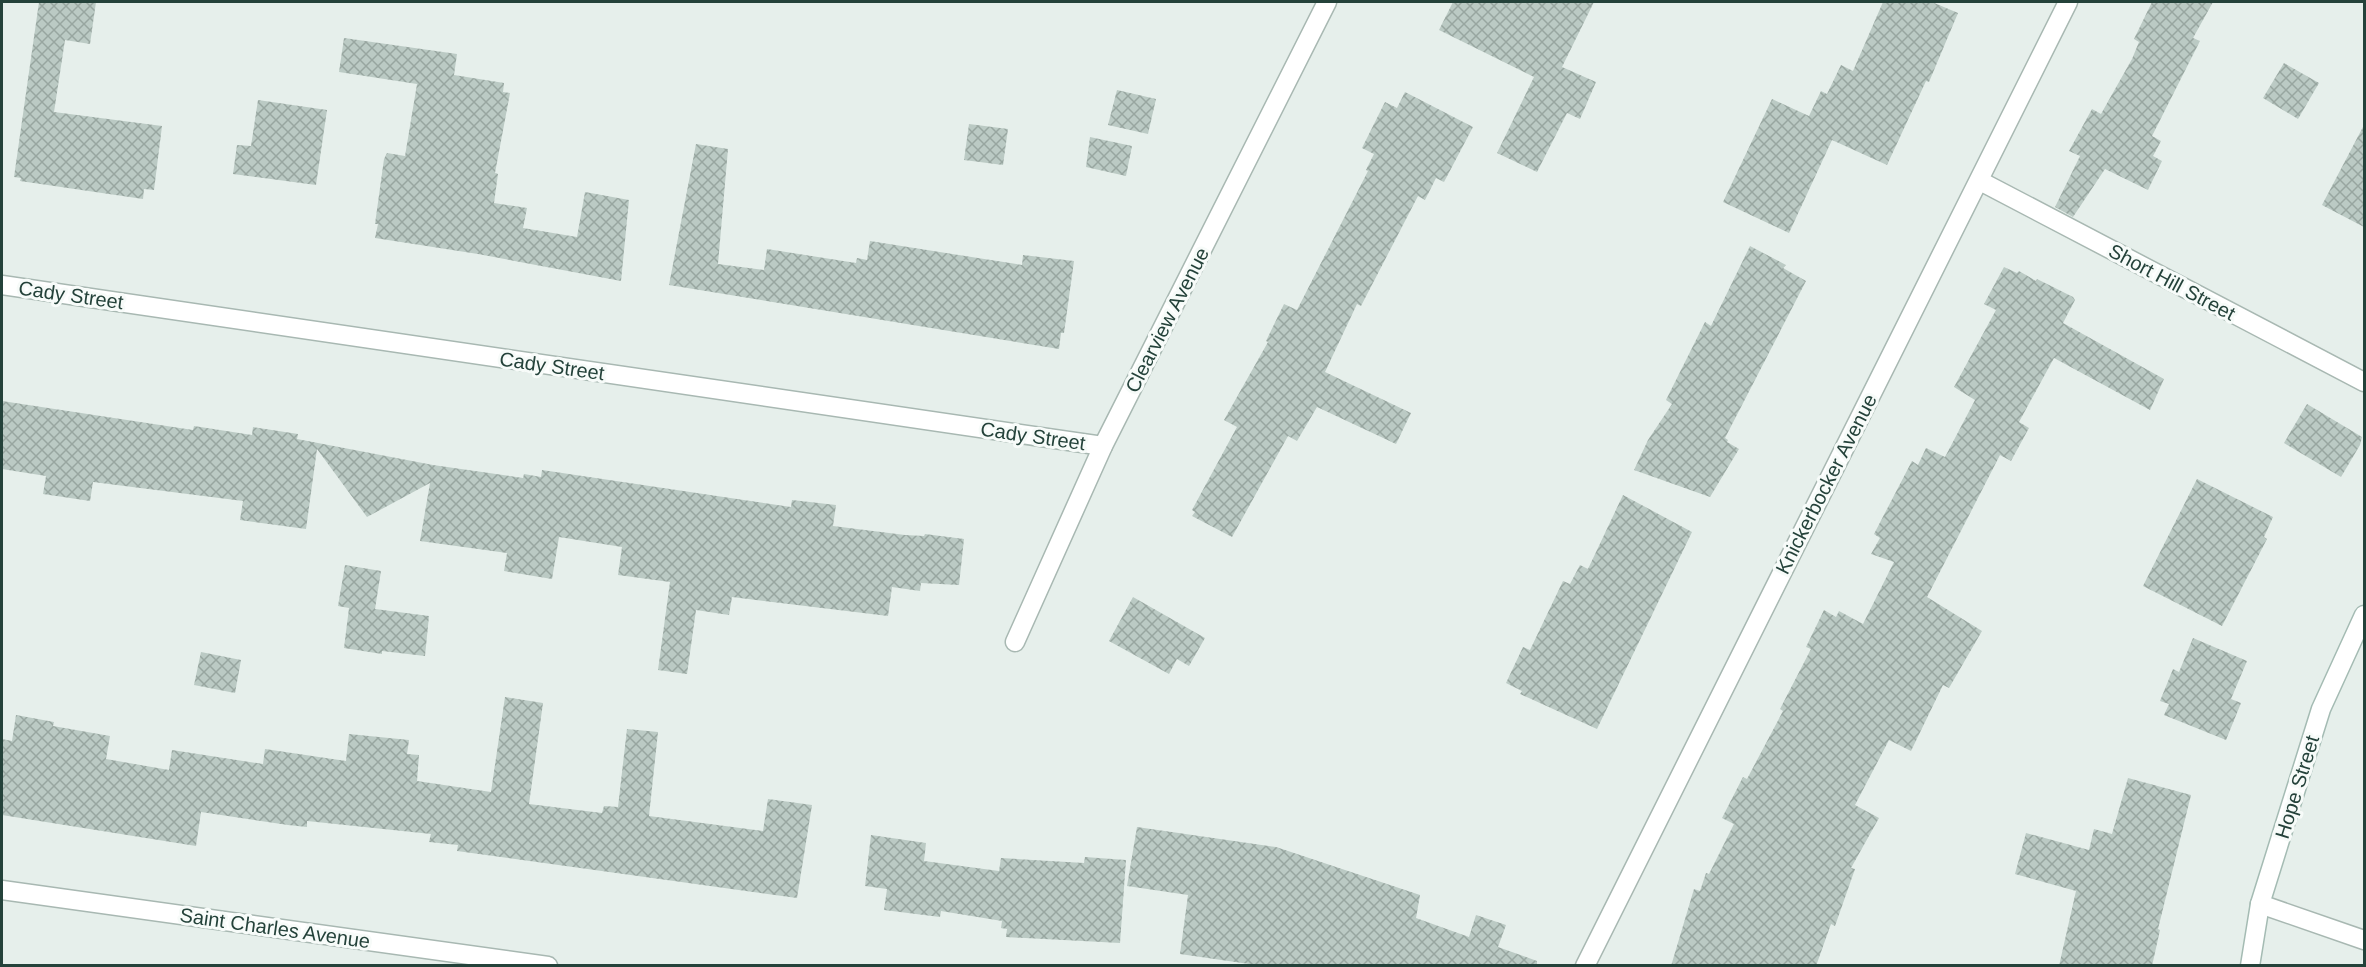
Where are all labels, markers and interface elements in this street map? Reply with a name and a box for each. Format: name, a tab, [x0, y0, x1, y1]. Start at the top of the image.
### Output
street label: Short Hill Street	[2105, 239, 2239, 325]
street label: Clearview Avenue	[1121, 244, 1213, 396]
street label: Cady Street	[17, 277, 125, 313]
street label: Cady Street	[498, 348, 606, 384]
street label: Knickerbocker Avenue	[1771, 391, 1881, 577]
street label: Cady Street	[979, 418, 1087, 454]
street label: Hope Street	[2271, 732, 2323, 841]
street label: Saint Charles Avenue	[178, 904, 372, 952]

